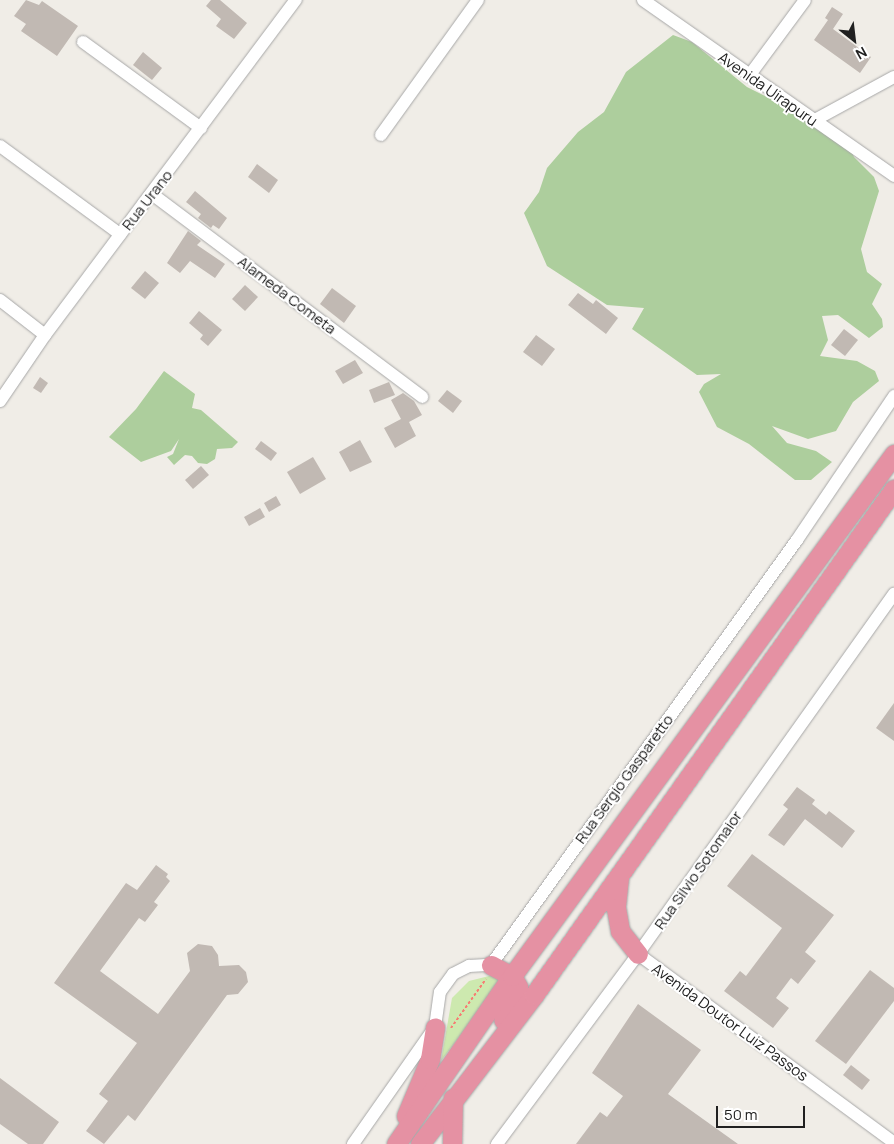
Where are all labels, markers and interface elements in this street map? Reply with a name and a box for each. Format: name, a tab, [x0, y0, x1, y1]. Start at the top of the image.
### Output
north arrow	[829, 15, 879, 65]
text: N	[853, 43, 871, 64]
street label: Avenida Uirapuru	[715, 48, 821, 130]
street label: Rua Urano	[118, 166, 176, 234]
street label: Alameda Cometa	[234, 252, 340, 338]
street label: Rua Sergio Gasparetto	[571, 711, 677, 847]
street label: Rua Silvio Sotomaior	[650, 807, 746, 933]
street label: Avenida Doutor Luiz Passos	[648, 959, 812, 1085]
scale bar	[719, 1096, 808, 1128]
text: 50 m	[724, 1104, 758, 1125]

